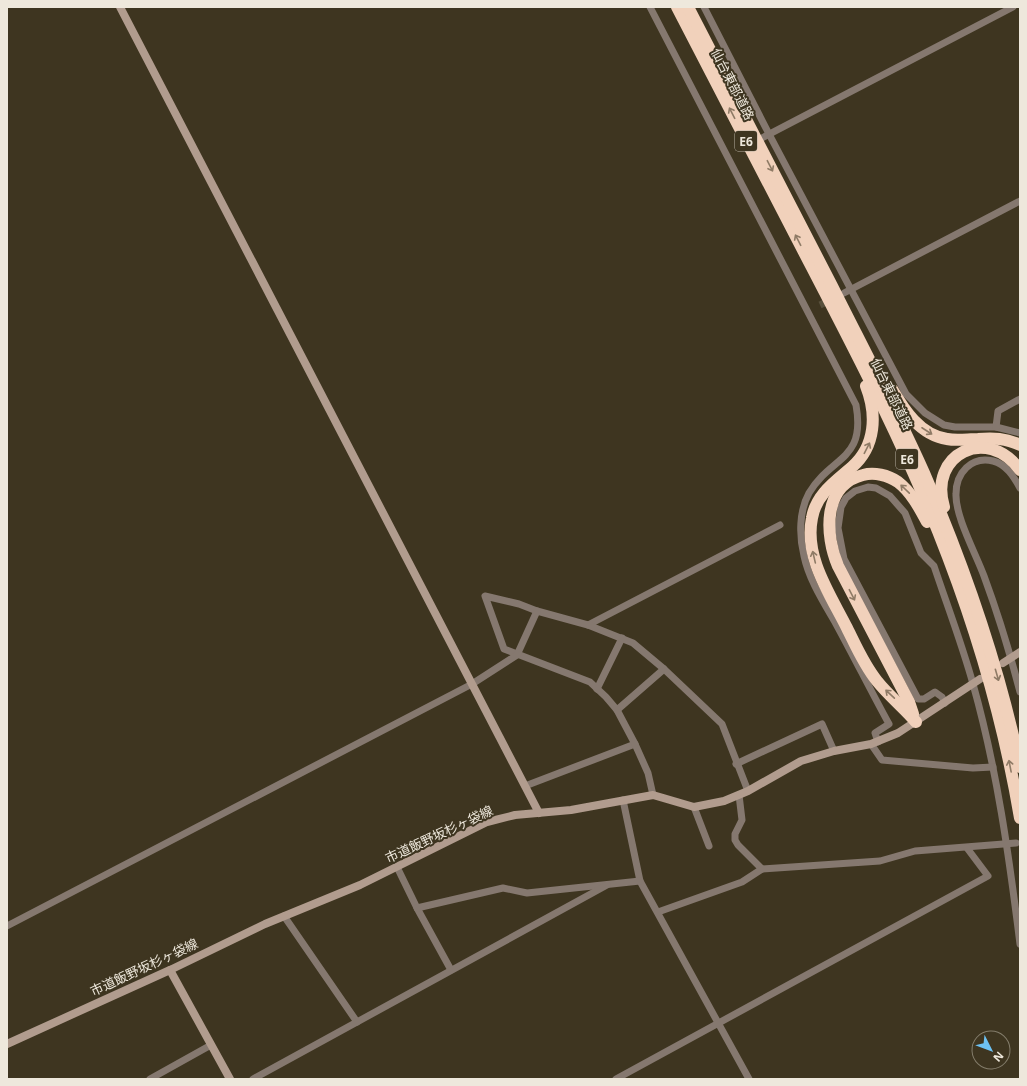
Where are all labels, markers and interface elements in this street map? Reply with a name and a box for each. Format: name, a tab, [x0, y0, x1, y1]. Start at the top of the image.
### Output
street label: 仙台東部道路	[707, 45, 759, 123]
one-way arrow	[727, 107, 735, 119]
road number: E6	[735, 131, 757, 151]
one-way arrow	[767, 160, 774, 172]
one-way arrow	[794, 235, 801, 247]
street label: 仙台東部道路	[867, 355, 917, 433]
one-way arrow	[921, 427, 932, 435]
one-way arrow	[864, 442, 871, 454]
road number: E6	[896, 449, 918, 469]
one-way arrow	[900, 484, 910, 494]
one-way arrow	[810, 550, 818, 563]
one-way arrow	[849, 588, 856, 600]
one-way arrow	[994, 668, 1001, 681]
one-way arrow	[885, 690, 895, 699]
one-way arrow	[1006, 759, 1014, 772]
street label: 市道飯野坂杉ヶ袋線	[382, 801, 496, 867]
street label: 市道飯野坂杉ヶ袋線	[87, 934, 201, 1000]
north arrow	[971, 1030, 1011, 1070]
text: N	[990, 1049, 1007, 1065]

